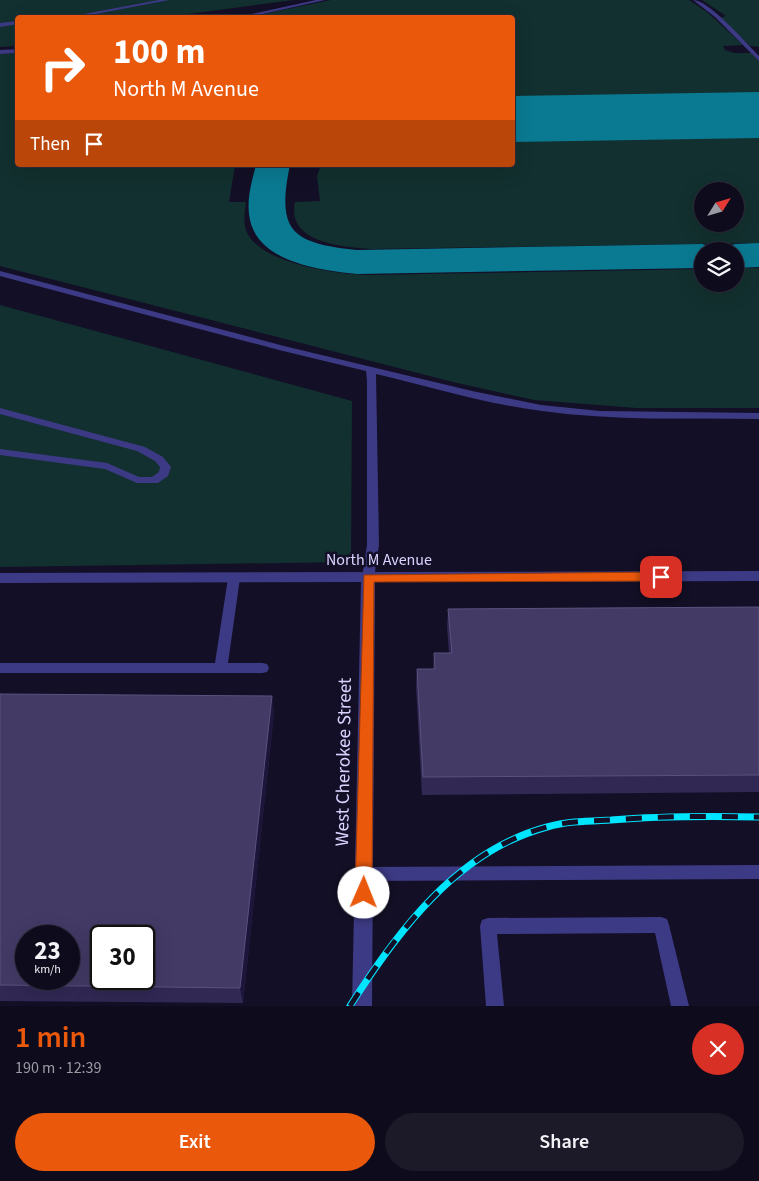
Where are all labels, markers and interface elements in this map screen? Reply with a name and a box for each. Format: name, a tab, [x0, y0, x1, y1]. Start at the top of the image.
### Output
text: 100 m	[113, 27, 205, 77]
icon: right	[30, 35, 95, 100]
text: North M Avenue	[113, 73, 259, 105]
icon: arrive	[80, 130, 108, 158]
text: Then	[30, 131, 70, 158]
north arrow	[694, 182, 744, 232]
map controls	[694, 182, 744, 292]
button: layers	[694, 242, 744, 292]
street label: North M Avenue	[326, 549, 432, 571]
pin	[640, 556, 682, 598]
icon: arrive	[647, 563, 675, 591]
street label: West Cherokee Street	[329, 677, 359, 847]
position arrow	[337, 866, 389, 918]
speed limit sign: 30	[90, 925, 155, 990]
text: 23	[34, 933, 61, 969]
text: km/h	[34, 961, 61, 978]
text: 1 min	[15, 1016, 86, 1059]
button: close	[692, 1023, 744, 1075]
text: 190 m · 12:39	[15, 1057, 102, 1079]
button: Exit	[15, 1113, 375, 1171]
button: Share	[385, 1113, 744, 1171]

